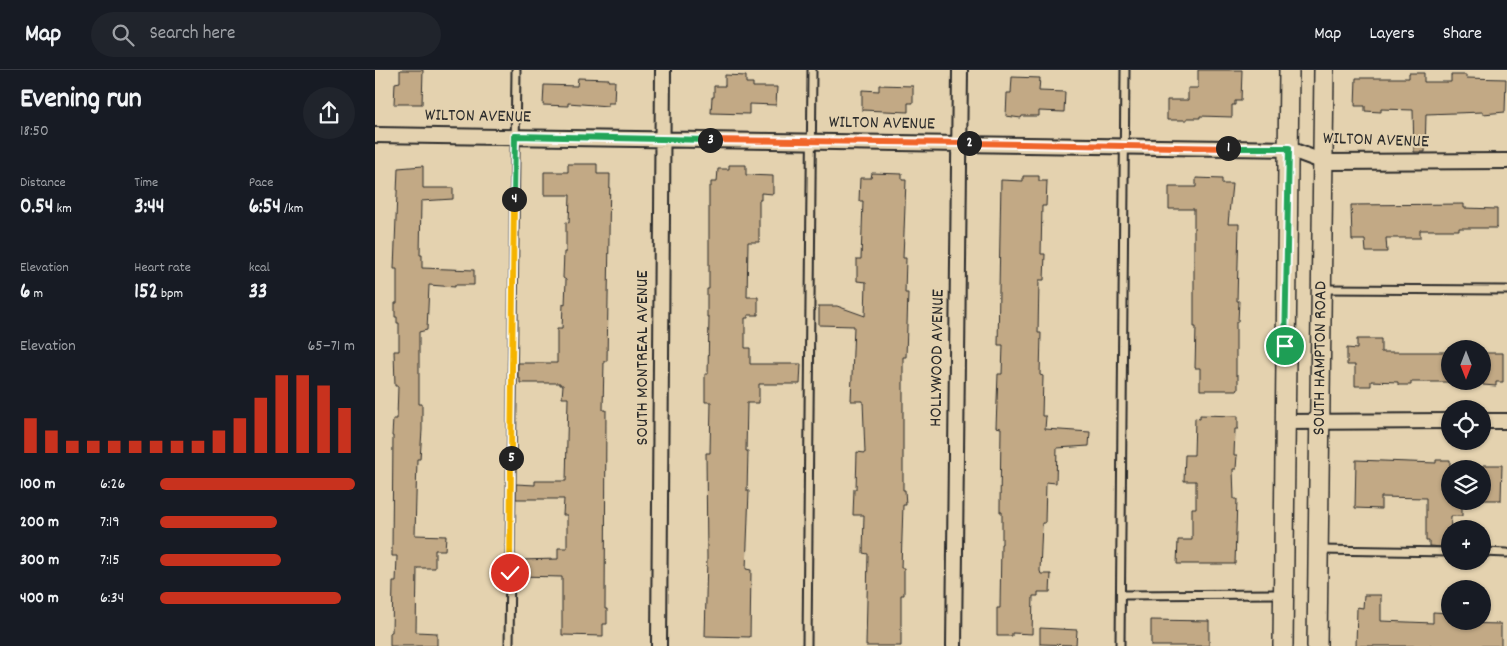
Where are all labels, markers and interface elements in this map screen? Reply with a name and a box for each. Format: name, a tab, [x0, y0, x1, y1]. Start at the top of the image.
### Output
search box	[91, 12, 441, 57]
text: Map	[25, 18, 61, 52]
icon: search	[109, 21, 137, 49]
text: Search here	[149, 21, 235, 48]
text: Map	[1314, 22, 1341, 47]
text: Layers	[1369, 22, 1415, 47]
text: Share	[1443, 22, 1482, 47]
text: Evening run	[20, 81, 142, 121]
button: share	[303, 87, 355, 139]
street label: WILTON AVENUE	[425, 104, 531, 130]
street label: WILTON AVENUE	[829, 111, 935, 137]
text: 18:50	[20, 120, 49, 143]
street label: WILTON AVENUE	[1322, 127, 1430, 155]
pin: 3	[697, 128, 723, 152]
text: 3	[707, 130, 714, 150]
pin: 2	[957, 130, 981, 156]
text: 2	[966, 133, 973, 153]
pin: 1	[1215, 136, 1241, 160]
text: 1	[1227, 138, 1230, 158]
text: Distance	[20, 173, 66, 193]
text: Time	[134, 173, 158, 193]
text: Pace	[249, 173, 273, 193]
pin: 4	[501, 186, 527, 212]
text: 4	[512, 189, 517, 209]
text: 0.54	[20, 193, 53, 223]
text: 3:44	[134, 193, 165, 223]
text: 6:54	[249, 193, 281, 223]
text: km	[53, 199, 72, 219]
text: /km	[281, 199, 303, 219]
text: Elevation	[20, 258, 69, 278]
text: Heart rate	[134, 258, 191, 278]
text: kcal	[249, 258, 270, 278]
street label: SOUTH MONTREAL AVENUE	[631, 270, 656, 446]
text: 6	[20, 278, 30, 308]
text: 152	[134, 278, 158, 308]
text: 33	[249, 278, 267, 308]
street label: SOUTH HAMPTON ROAD	[1307, 281, 1334, 435]
text: m	[30, 284, 43, 304]
text: bpm	[158, 284, 183, 304]
street label: HOLLYWOOD AVENUE	[924, 289, 952, 427]
pin	[1264, 325, 1306, 367]
icon: arrive	[1271, 332, 1299, 360]
text: Elevation	[20, 335, 76, 358]
text: 65–71 m	[308, 335, 355, 358]
north arrow	[1441, 340, 1491, 390]
map controls	[1441, 340, 1491, 630]
button: locate	[1441, 400, 1491, 450]
pin: 5	[499, 446, 523, 470]
text: 5	[508, 448, 515, 468]
button: layers	[1441, 460, 1491, 510]
text: 100 m	[20, 473, 56, 496]
text: 6:26	[100, 473, 125, 496]
text: 200 m	[20, 511, 59, 534]
text: 7:19	[100, 511, 120, 534]
button: +	[1441, 520, 1491, 570]
text: 300 m	[20, 549, 59, 572]
text: 7:15	[100, 549, 120, 572]
pin	[489, 552, 531, 594]
icon: check	[496, 559, 524, 587]
button: −	[1441, 580, 1491, 630]
text: 400 m	[20, 587, 59, 610]
text: 6:34	[100, 587, 124, 610]

